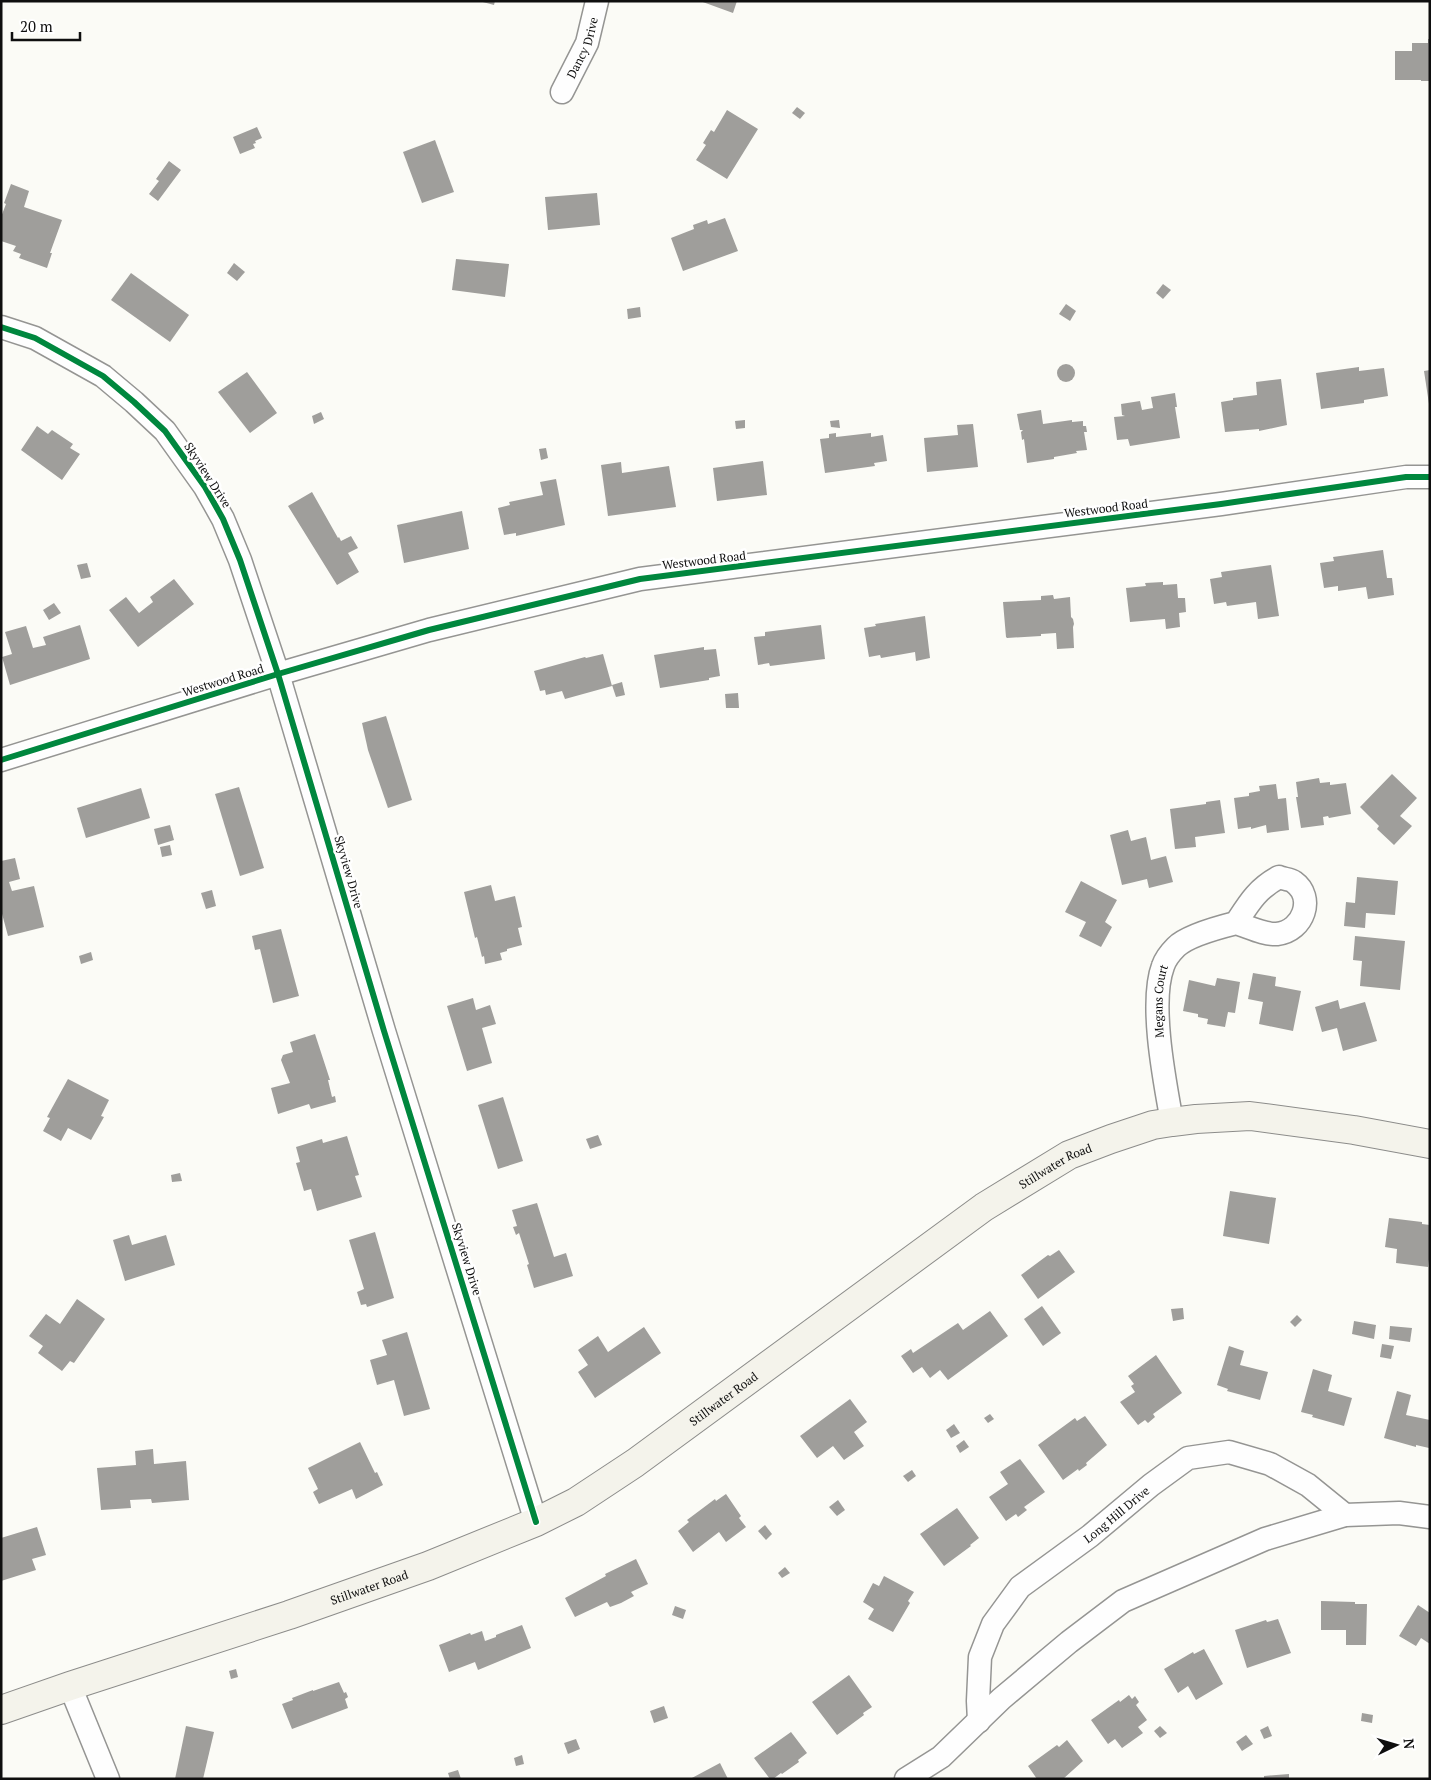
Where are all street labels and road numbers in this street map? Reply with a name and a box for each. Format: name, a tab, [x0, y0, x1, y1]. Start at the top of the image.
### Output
street label: Dancy Drive	[563, 16, 600, 81]
street label: Skyview Drive	[181, 439, 235, 511]
street label: Westwood Road	[1063, 495, 1149, 521]
street label: Westwood Road	[661, 547, 747, 573]
street label: Westwood Road	[180, 660, 266, 699]
street label: Skyview Drive	[331, 834, 367, 910]
street label: Megans Court	[1150, 962, 1171, 1039]
street label: Stillwater Road	[1016, 1140, 1094, 1192]
street label: Skyview Drive	[449, 1221, 485, 1297]
street label: Stillwater Road	[686, 1368, 761, 1428]
street label: Long Hill Drive	[1080, 1482, 1152, 1546]
street label: Stillwater Road	[328, 1566, 410, 1607]

